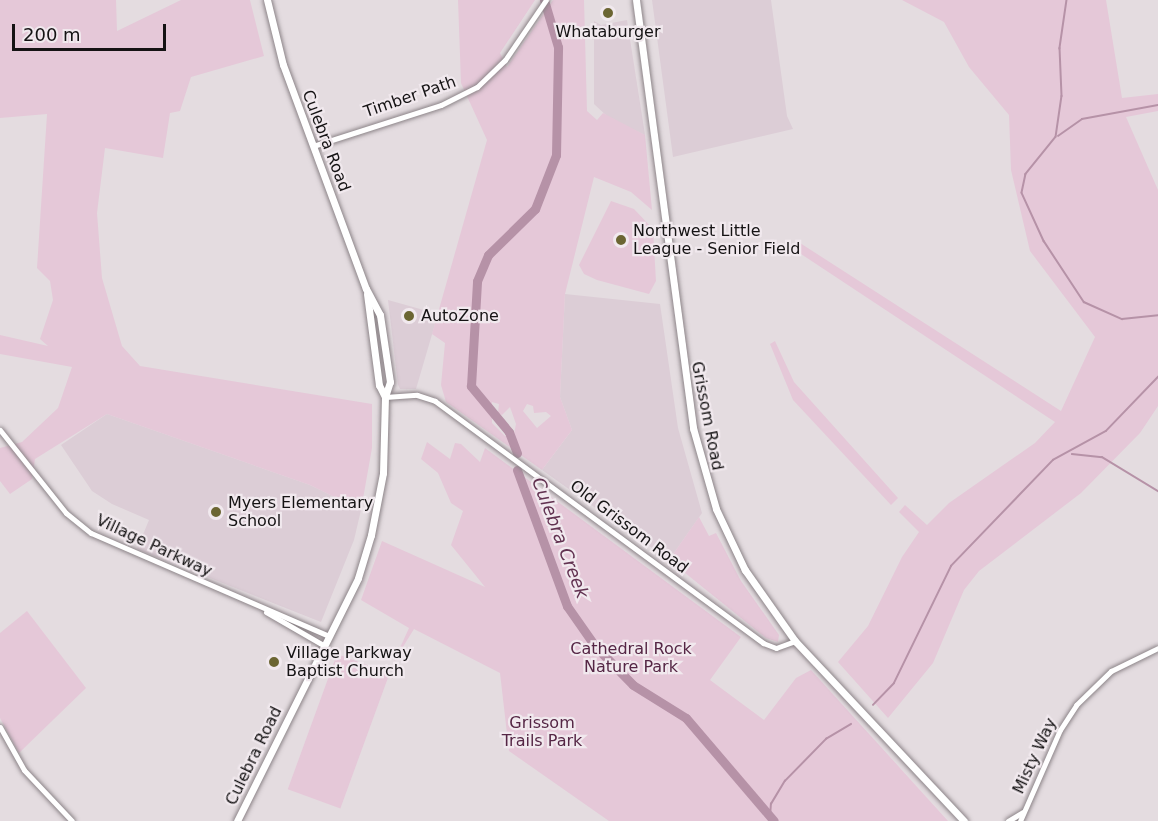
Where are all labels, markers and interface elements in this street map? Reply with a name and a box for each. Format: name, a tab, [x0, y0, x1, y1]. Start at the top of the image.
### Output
marker: Whataburger	[601, 6, 615, 20]
scale bar	[15, 12, 170, 50]
place label: Whataburger	[555, 22, 661, 42]
text: 200 m	[23, 24, 81, 45]
street label: Timber Path	[361, 72, 459, 122]
street label: Culebra Road	[298, 87, 354, 195]
place label: Northwest Little League - Senior Field	[633, 221, 800, 259]
marker: Northwest Little League - Senior Field	[614, 233, 628, 247]
place label: AutoZone	[421, 306, 499, 326]
marker: AutoZone	[402, 309, 416, 323]
street label: Grissom Road	[687, 360, 727, 472]
water label: Culebra Creek	[527, 474, 593, 602]
street label: Old Grissom Road	[566, 476, 692, 578]
place label: Myers Elementary School	[228, 493, 373, 531]
marker: Myers Elementary School	[209, 505, 223, 519]
street label: Village Parkway	[93, 511, 215, 581]
park label: Cathedral Rock Nature Park	[570, 639, 692, 677]
place label: Village Parkway Baptist Church	[286, 643, 412, 681]
marker: Village Parkway Baptist Church	[267, 655, 281, 669]
street label: Culebra Road	[222, 704, 286, 808]
park label: Grissom Trails Park	[502, 713, 582, 751]
street label: Misty Way	[1009, 715, 1061, 797]

